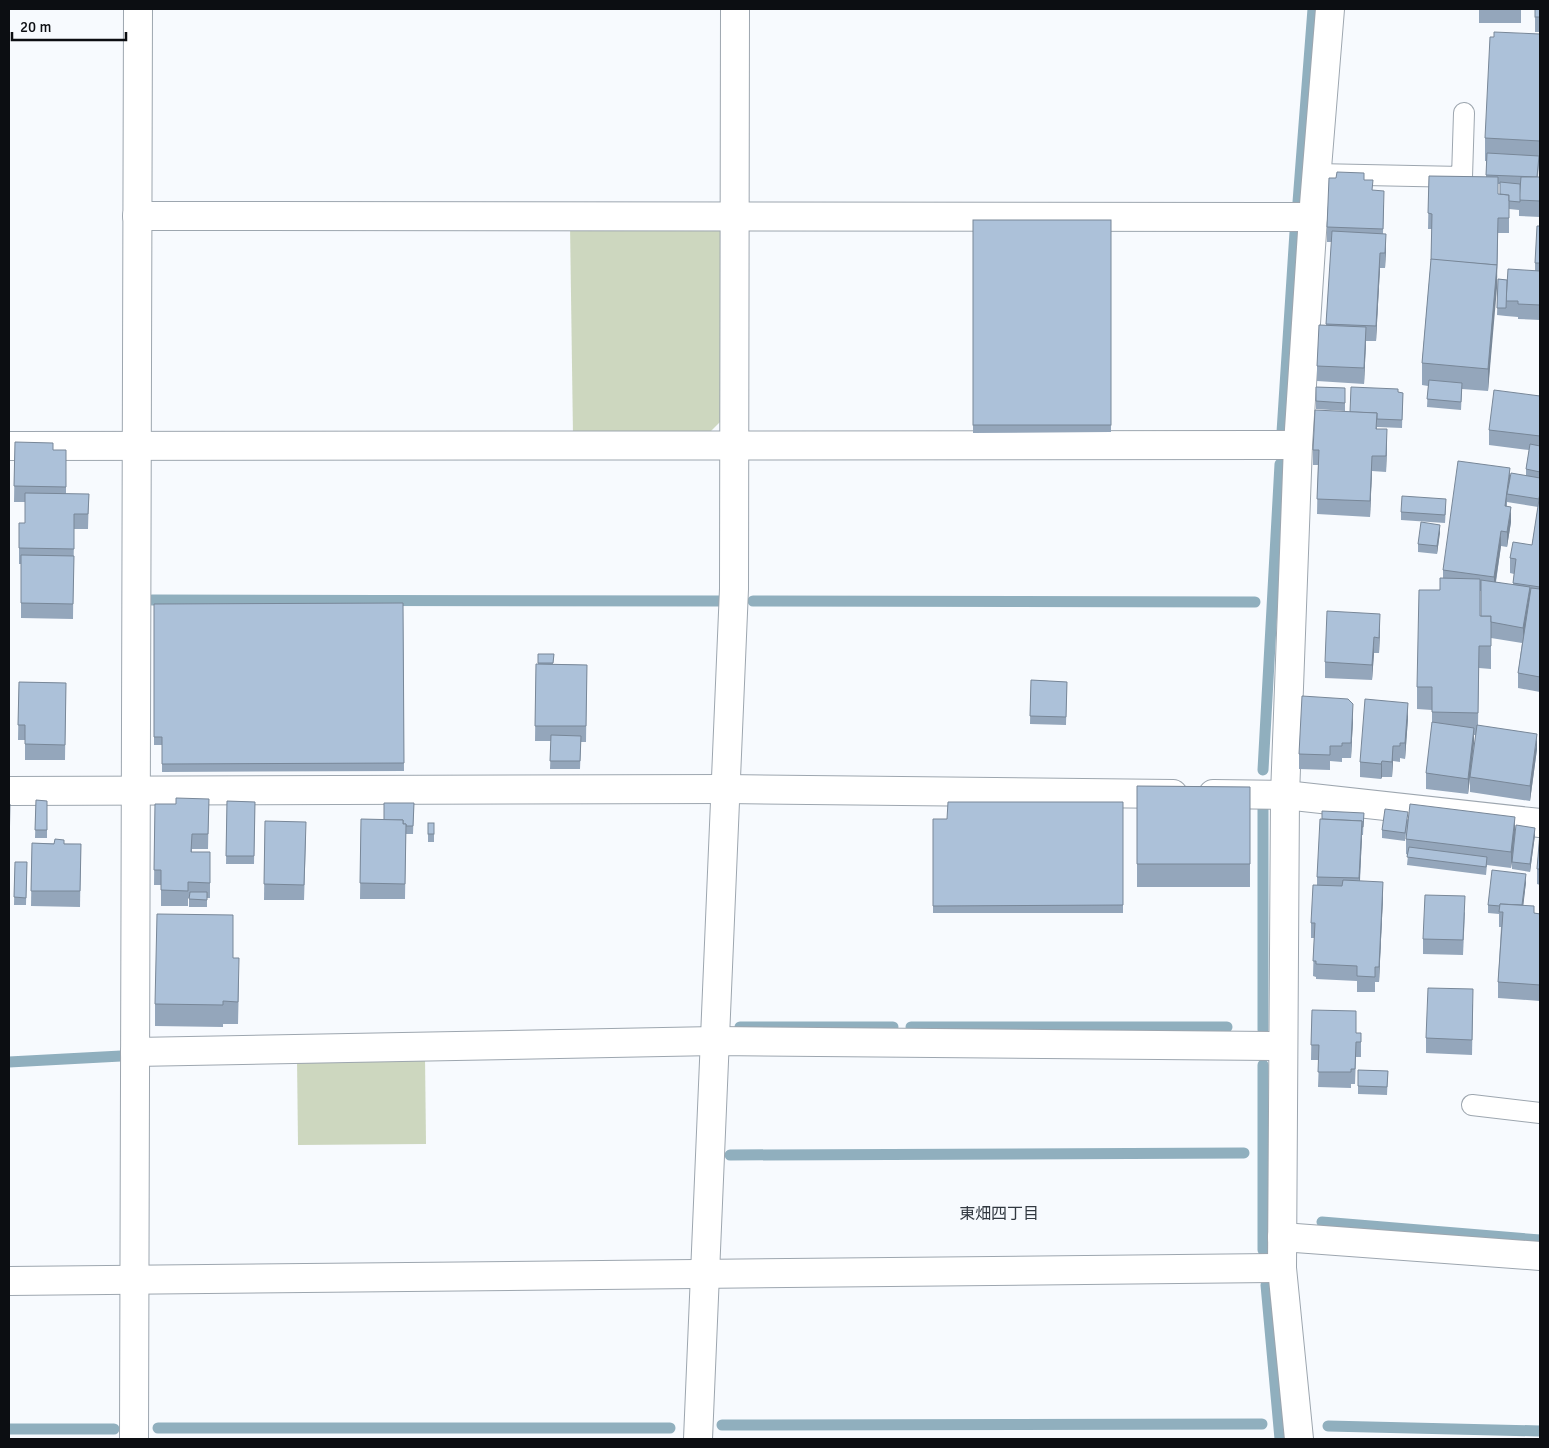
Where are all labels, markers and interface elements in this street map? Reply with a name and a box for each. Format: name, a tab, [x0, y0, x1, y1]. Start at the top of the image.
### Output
scale bar	[12, 10, 126, 42]
text: 20 m	[20, 18, 51, 36]
district label: 東畑四丁目	[959, 1204, 1039, 1224]

